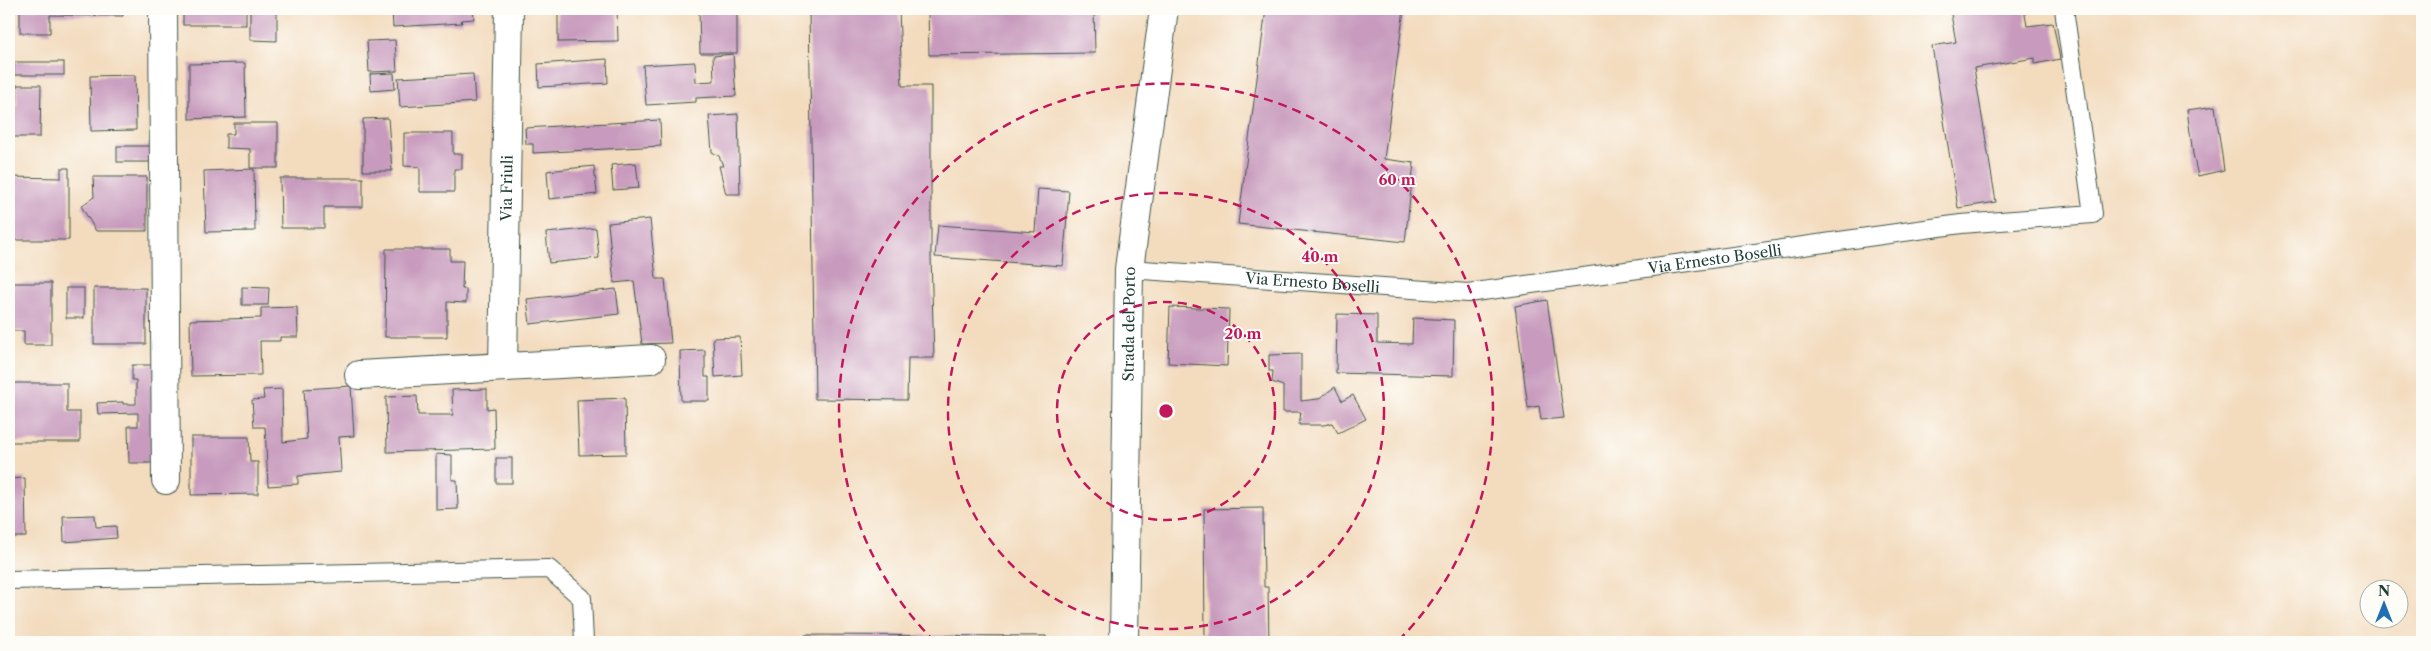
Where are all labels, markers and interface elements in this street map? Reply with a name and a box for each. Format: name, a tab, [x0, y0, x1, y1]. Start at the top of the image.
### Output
street label: Via Friuli	[496, 154, 516, 222]
text: 60 m	[1378, 170, 1416, 189]
street label: Via Ernesto Boselli	[1646, 240, 1783, 277]
text: 40 m	[1301, 247, 1339, 266]
street label: Strada del Porto	[1118, 266, 1139, 382]
street label: Via Ernesto Boselli	[1244, 268, 1381, 296]
text: 20 m	[1224, 324, 1262, 343]
centre of rings	[1157, 402, 1175, 420]
north arrow	[2358, 578, 2408, 628]
text: N	[2378, 582, 2390, 600]

